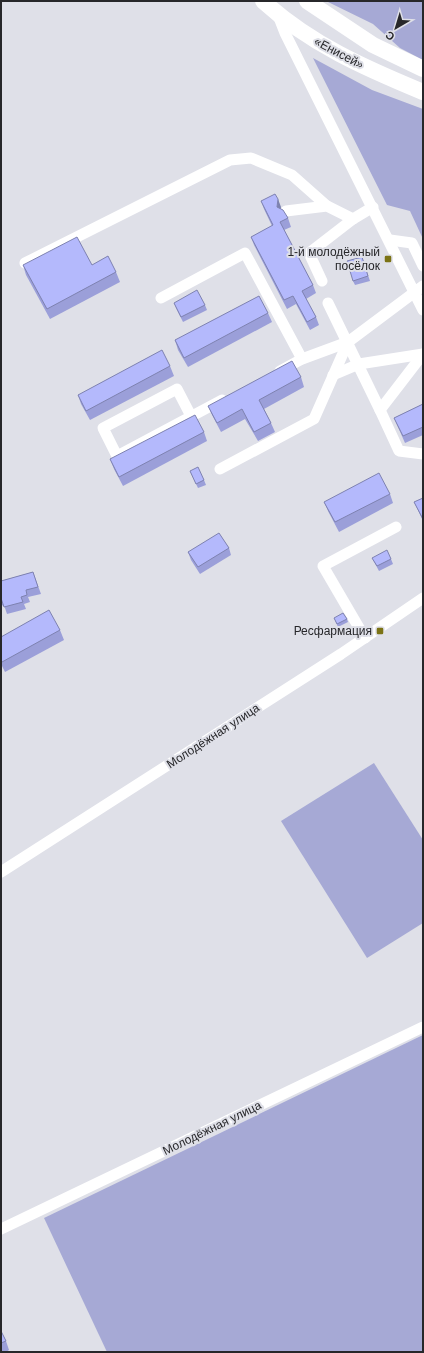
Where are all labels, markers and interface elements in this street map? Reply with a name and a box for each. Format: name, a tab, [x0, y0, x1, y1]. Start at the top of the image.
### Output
north arrow	[376, 8, 416, 48]
text: С	[383, 29, 397, 43]
street label: «Енисей»	[312, 34, 366, 72]
place label: 1-й молодёжный посёлок	[287, 245, 381, 273]
marker: 1-й молодёжный посёлок	[383, 254, 393, 264]
place label: Ресфармация	[294, 624, 372, 638]
marker: Ресфармация	[375, 626, 385, 636]
street label: Молодёжная улица	[164, 701, 262, 771]
street label: Молодёжная улица	[160, 1098, 264, 1158]

